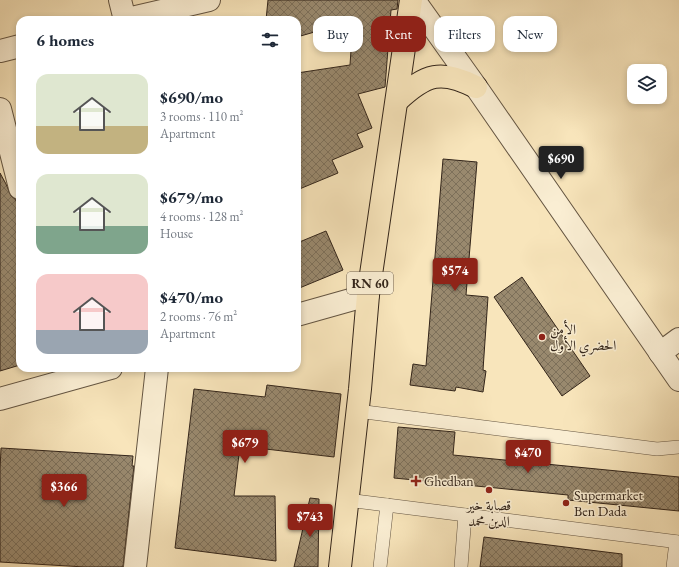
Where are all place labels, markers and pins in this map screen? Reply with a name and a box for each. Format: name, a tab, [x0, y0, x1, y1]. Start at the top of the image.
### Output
pin: $690	[537, 146, 585, 180]
pin: $574	[431, 258, 479, 292]
place label: الأمن الحضري الأول	[550, 319, 616, 357]
marker: الأمن الحضري الأول	[537, 332, 547, 342]
pin: $679	[221, 430, 269, 464]
pin: $470	[504, 440, 552, 474]
place label: Ghedban	[424, 472, 474, 490]
pin: $366	[40, 474, 88, 508]
marker: Ghedban	[411, 476, 421, 486]
marker: قصابة خير الدين محمد	[484, 485, 494, 495]
place label: Supermarket Ben Dada	[574, 486, 643, 520]
place label: قصابة خير الدين محمد	[465, 496, 511, 530]
marker: Supermarket Ben Dada	[561, 498, 571, 508]
pin: $743	[286, 504, 334, 538]

